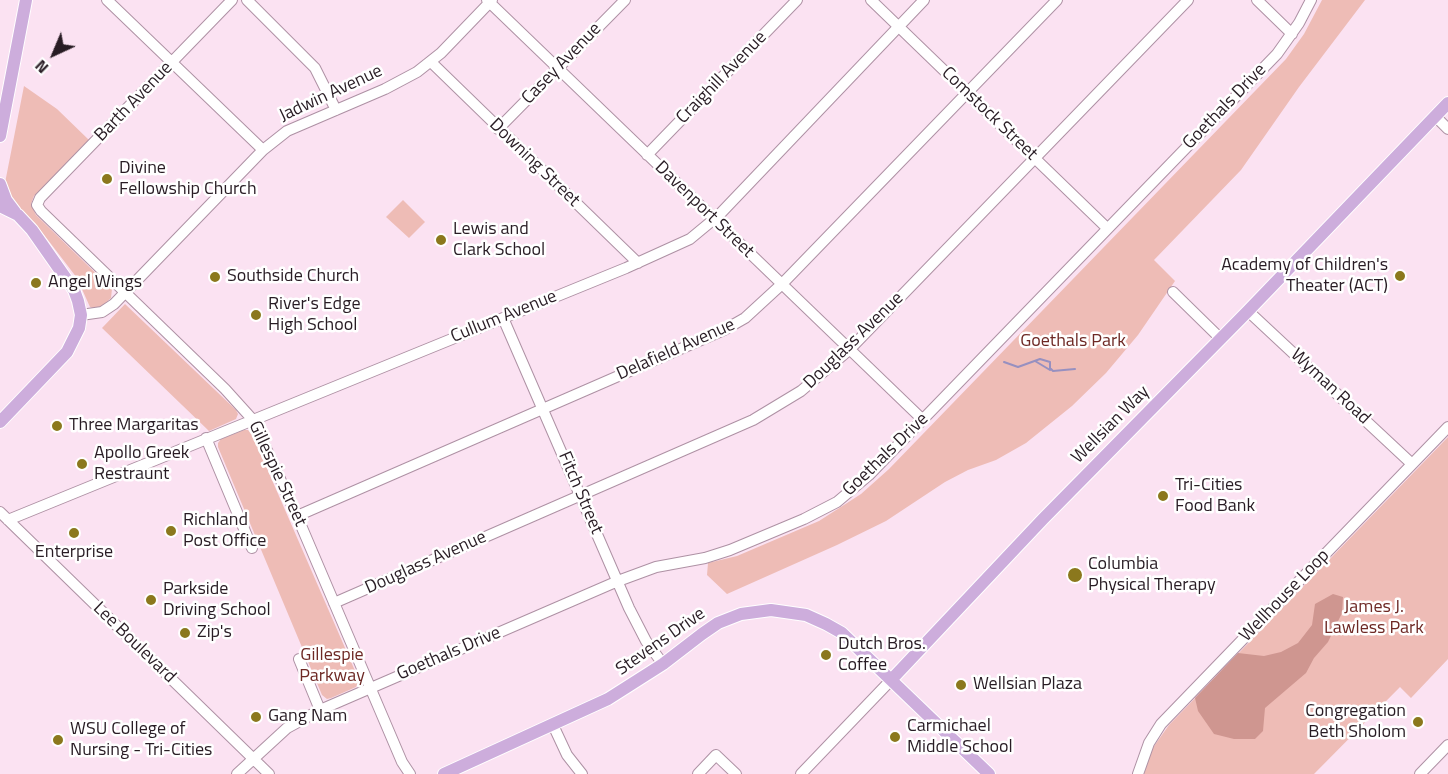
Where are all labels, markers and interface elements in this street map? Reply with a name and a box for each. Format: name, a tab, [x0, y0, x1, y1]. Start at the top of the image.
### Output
street label: Casey Avenue	[518, 19, 606, 109]
north arrow	[24, 24, 84, 84]
street label: Craighill Avenue	[672, 27, 772, 129]
text: N	[29, 54, 54, 79]
street label: Barth Avenue	[91, 58, 177, 146]
street label: Goethals Drive	[1179, 60, 1271, 154]
street label: Jadwin Avenue	[276, 61, 386, 127]
street label: Comstock Street	[936, 63, 1042, 165]
street label: Downing Street	[484, 114, 584, 212]
street label: Davenport Street	[650, 157, 758, 263]
place label: Divine Fellowship Church	[119, 158, 257, 201]
marker: Divine Fellowship Church	[100, 172, 114, 186]
place label: Lewis and Clark School	[453, 219, 545, 262]
marker: Lewis and Clark School	[434, 233, 448, 247]
place label: Academy of Children's Theater (ACT)	[1221, 255, 1388, 298]
place label: Southside Church	[227, 266, 359, 288]
marker: Academy of Children's Theater (ACT)	[1393, 269, 1407, 283]
marker: Southside Church	[208, 270, 222, 284]
place label: Angel Wings	[48, 272, 142, 294]
marker: Angel Wings	[29, 276, 43, 290]
street label: Cullum Avenue	[448, 286, 560, 348]
street label: Douglass Avenue	[800, 288, 908, 394]
place label: River's Edge High School	[268, 294, 360, 336]
marker: River's Edge High School	[249, 308, 263, 322]
street label: Delafield Avenue	[614, 314, 738, 386]
park label: Goethals Park	[1020, 331, 1126, 353]
street label: Wyman Road	[1286, 345, 1374, 429]
street label: Wellsian Way	[1068, 382, 1154, 468]
street label: Goethals Drive	[839, 409, 933, 501]
place label: Three Margaritas	[69, 415, 199, 437]
street label: Gillespie Street	[243, 418, 311, 530]
marker: Three Margaritas	[50, 419, 64, 433]
place label: Apollo Greek Restraunt	[94, 443, 189, 486]
street label: Fitch Street	[553, 448, 607, 538]
marker: Apollo Greek Restraunt	[75, 457, 89, 471]
place label: Tri-Cities Food Bank	[1175, 475, 1255, 518]
marker: Tri-Cities Food Bank	[1156, 489, 1170, 503]
place label: Richland Post Office	[183, 510, 266, 552]
marker: Richland Post Office	[164, 524, 178, 538]
marker: Enterprise	[67, 526, 81, 540]
street label: Douglass Avenue	[362, 527, 490, 599]
place label: Enterprise	[35, 542, 113, 564]
street label: Wellhouse Loop	[1235, 545, 1335, 647]
place label: Columbia Physical Therapy	[1088, 554, 1216, 596]
marker: Columbia Physical Therapy	[1066, 566, 1084, 584]
place label: Parkside Driving School	[163, 579, 271, 622]
marker: Parkside Driving School	[144, 593, 158, 607]
park label: James J. Lawless Park	[1324, 597, 1424, 640]
street label: Lee Boulevard	[88, 598, 180, 688]
street label: Stevens Drive	[612, 603, 710, 681]
place label: Zip's	[197, 622, 232, 644]
street label: Goethals Drive	[394, 622, 504, 686]
marker: Zip's	[178, 626, 192, 640]
place label: Dutch Bros. Coffee	[838, 634, 926, 676]
park label: Gillespie Parkway	[299, 645, 365, 688]
marker: Dutch Bros. Coffee	[819, 648, 833, 662]
place label: Wellsian Plaza	[973, 674, 1082, 696]
marker: Wellsian Plaza	[954, 678, 968, 692]
place label: Congregation Beth Sholom	[1305, 701, 1406, 744]
place label: Gang Nam	[268, 706, 347, 728]
marker: Gang Nam	[249, 710, 263, 724]
marker: Congregation Beth Sholom	[1411, 715, 1425, 729]
place label: Carmichael Middle School	[907, 716, 1013, 758]
place label: WSU College of Nursing - Tri-Cities	[70, 719, 212, 762]
marker: Carmichael Middle School	[888, 730, 902, 744]
marker: WSU College of Nursing - Tri-Cities	[51, 733, 65, 747]

